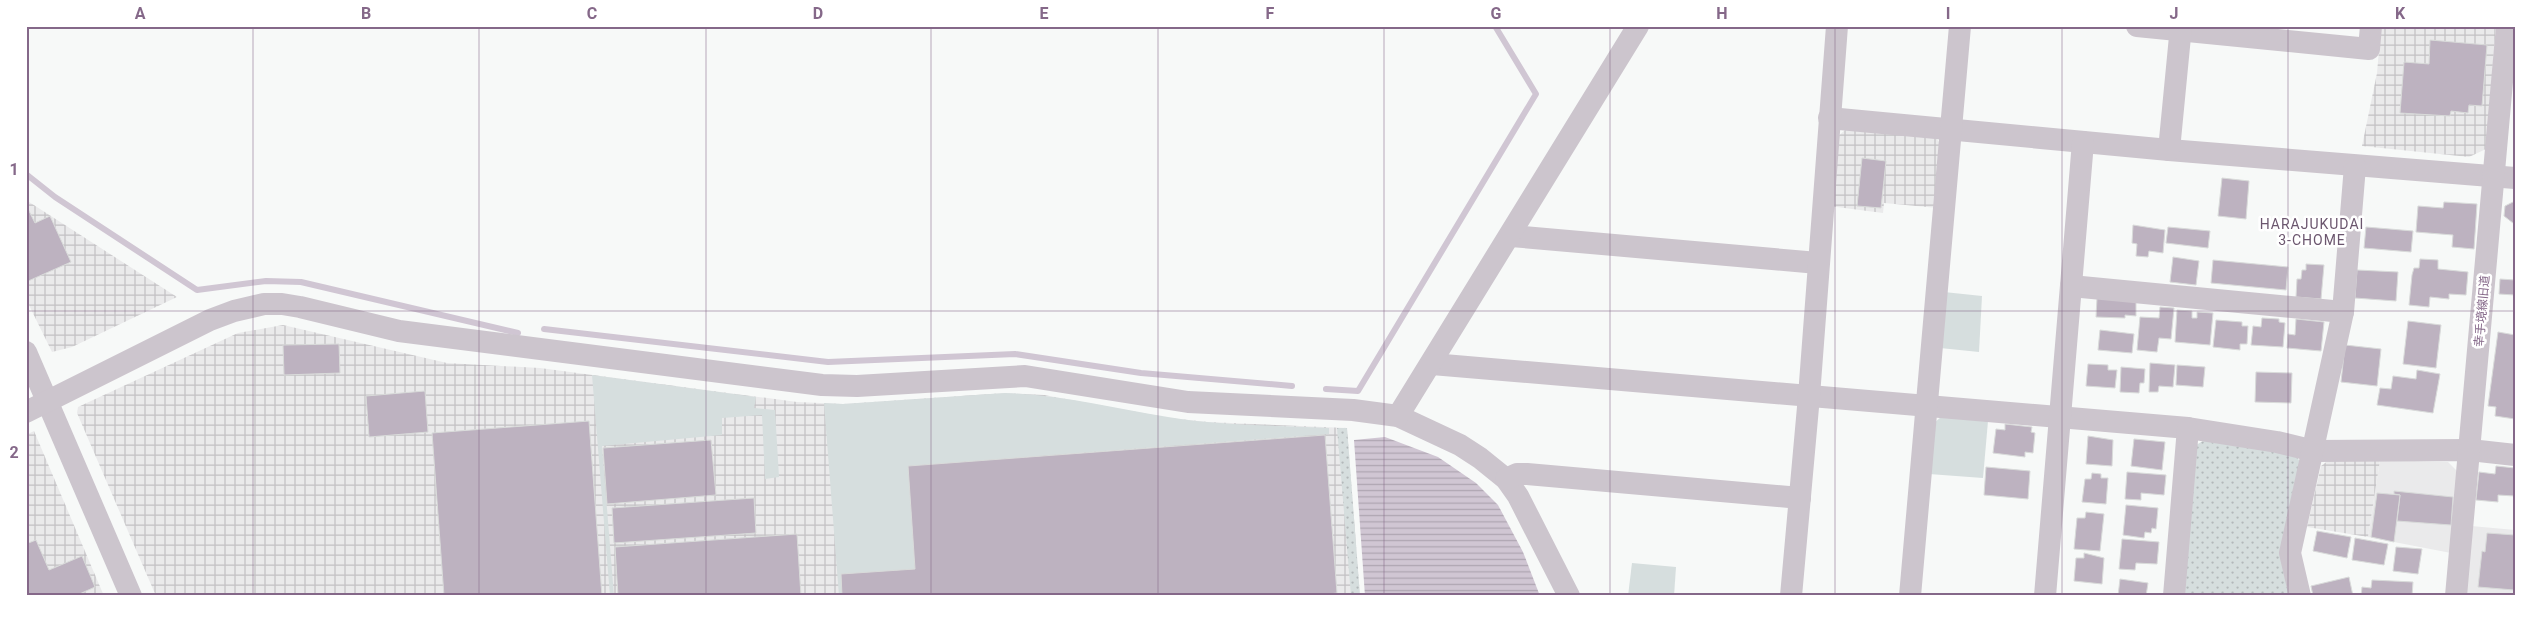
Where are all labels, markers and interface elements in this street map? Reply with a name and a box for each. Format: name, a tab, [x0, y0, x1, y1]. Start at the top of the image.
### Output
text: A	[135, 4, 146, 23]
text: B	[361, 4, 371, 23]
text: C	[587, 4, 597, 23]
text: D	[813, 4, 823, 23]
text: E	[1040, 4, 1049, 23]
text: F	[1266, 4, 1275, 23]
text: G	[1491, 4, 1502, 23]
text: H	[1716, 4, 1728, 23]
text: I	[1946, 4, 1950, 23]
text: J	[2170, 4, 2178, 23]
text: K	[2395, 4, 2406, 23]
text: 1	[9, 160, 19, 179]
district label: HARAJUKUDAI 3-CHOME	[2260, 216, 2364, 248]
street label: 幸手境線旧道	[2472, 275, 2492, 347]
text: 2	[9, 443, 19, 462]

